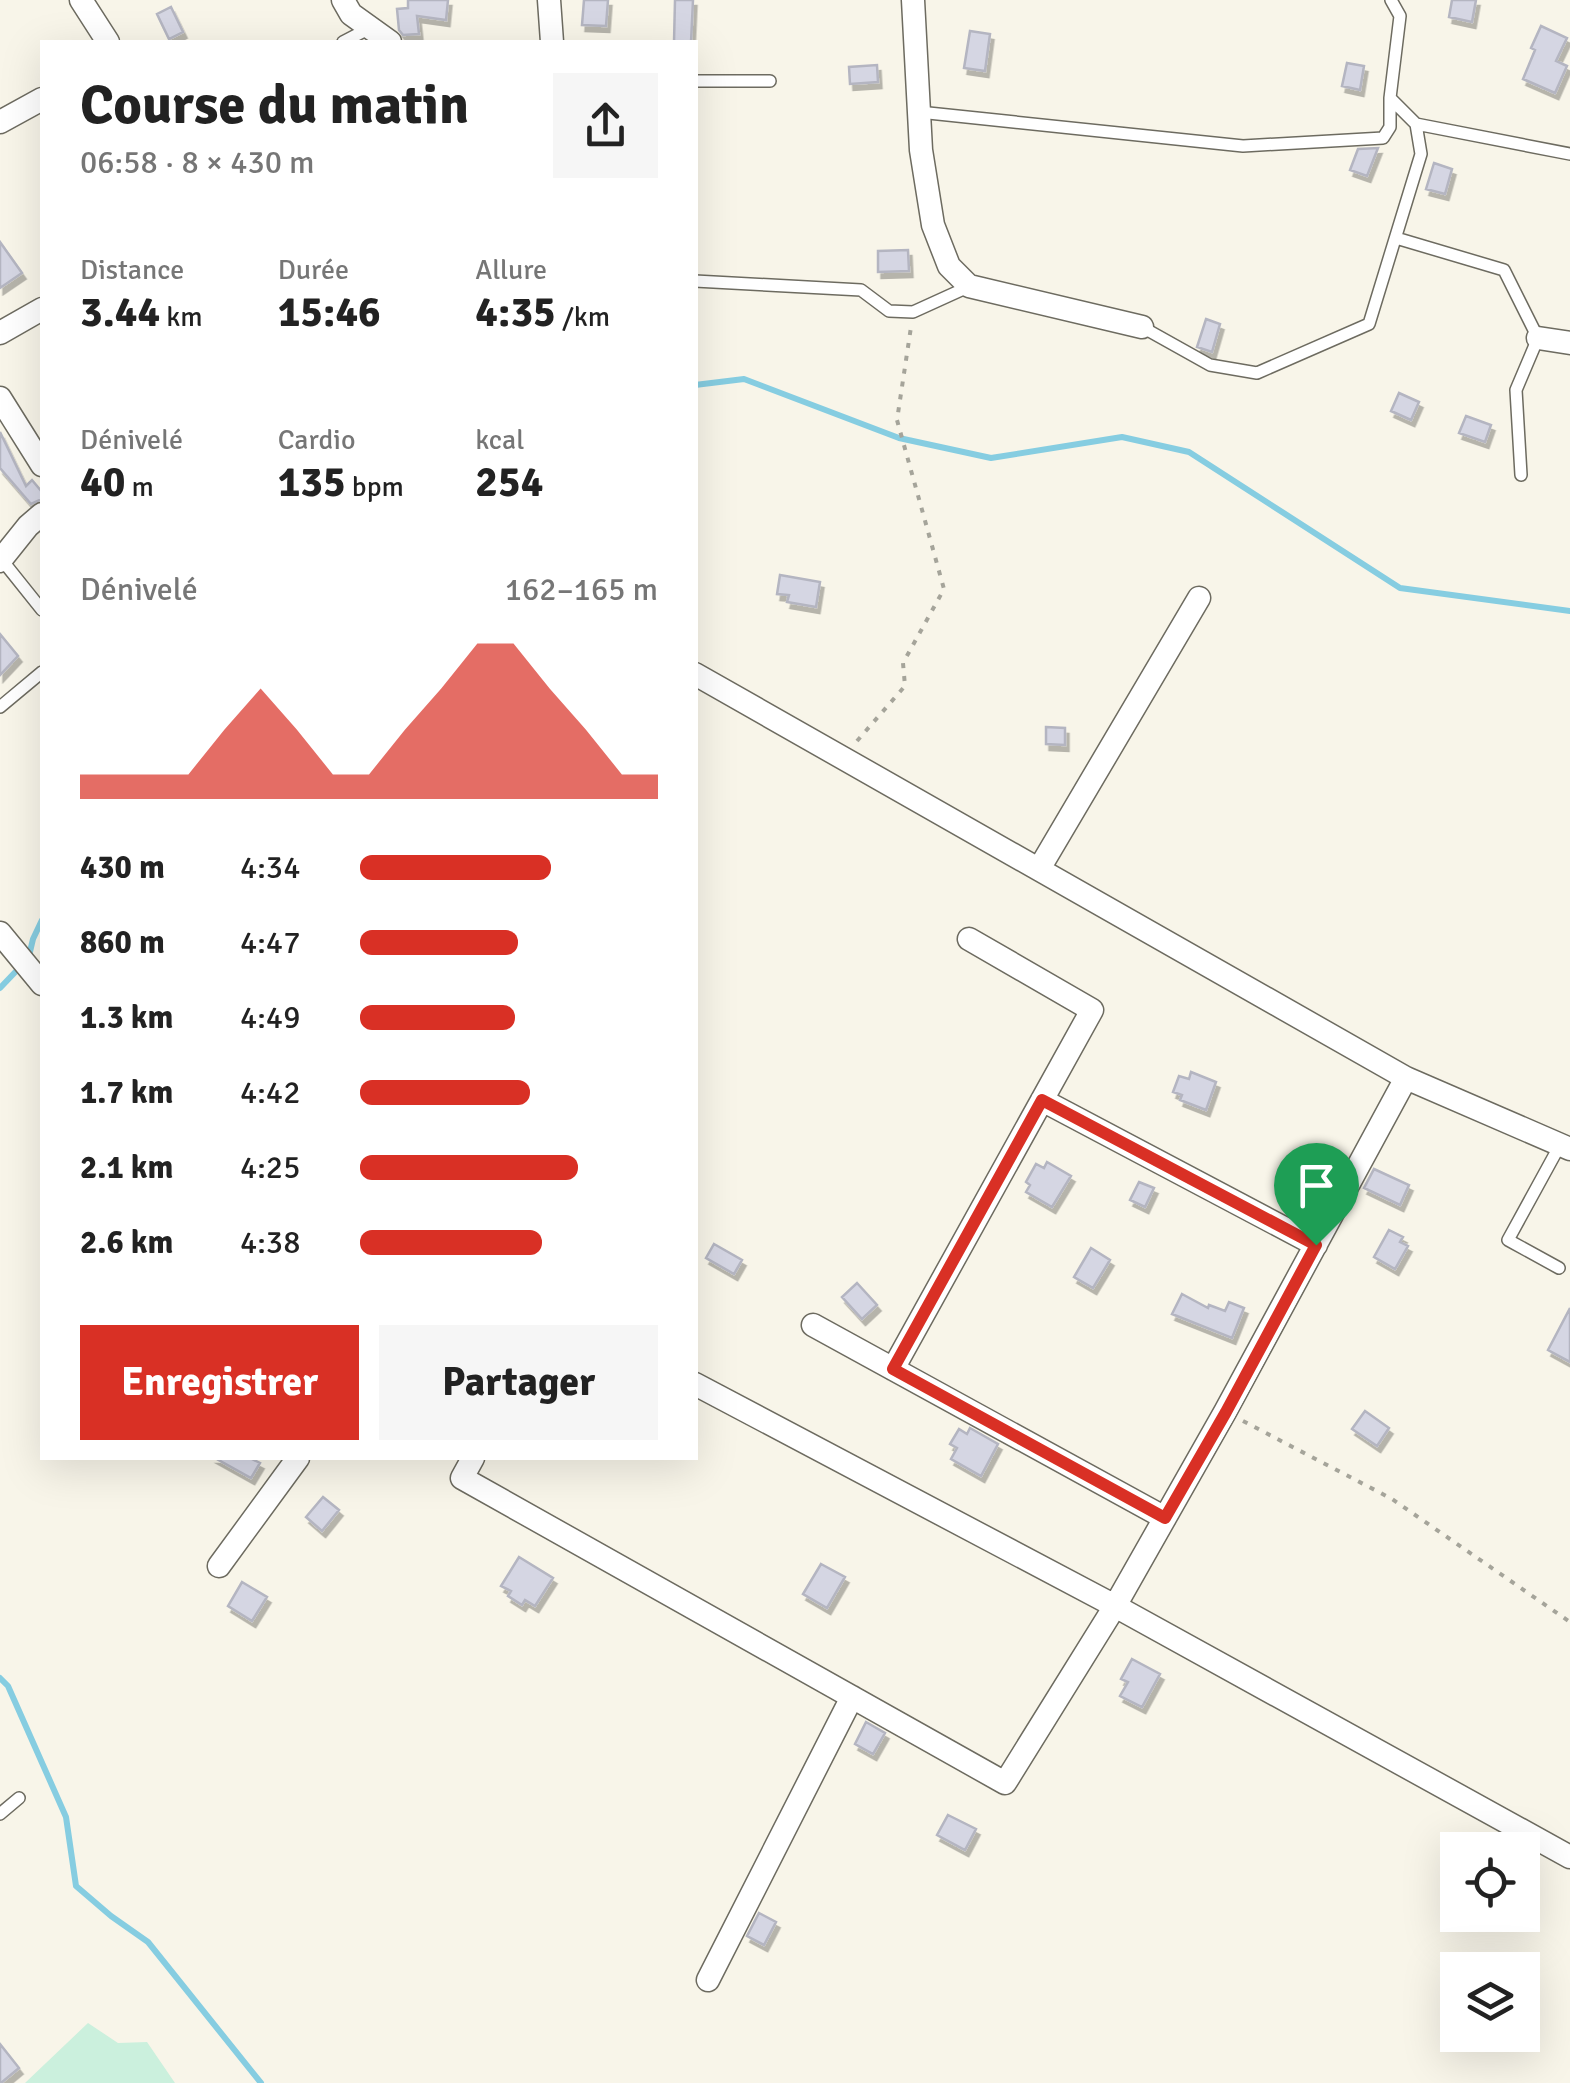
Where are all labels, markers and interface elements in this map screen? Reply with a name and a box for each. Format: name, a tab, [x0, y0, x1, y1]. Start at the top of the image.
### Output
text: Course du matin	[80, 71, 469, 139]
button: share	[553, 73, 658, 178]
text: 06:58 · 8 × 430 m	[80, 143, 315, 182]
text: Distance	[80, 253, 184, 287]
text: Durée	[278, 253, 349, 287]
text: Allure	[475, 253, 547, 287]
text: 3.44	[80, 287, 160, 338]
text: 15:46	[278, 287, 381, 338]
text: 4:35	[475, 287, 556, 338]
text: km	[160, 300, 203, 334]
text: /km	[556, 300, 610, 334]
text: Dénivelé	[80, 423, 183, 457]
text: Cardio	[278, 423, 356, 457]
text: kcal	[475, 423, 524, 457]
text: 40	[80, 457, 125, 508]
text: 135	[278, 457, 346, 508]
text: 254	[475, 457, 543, 508]
text: m	[125, 470, 154, 504]
text: bpm	[346, 470, 404, 504]
text: Dénivelé	[80, 570, 198, 609]
text: 162–165 m	[505, 570, 658, 609]
text: 430 m	[80, 848, 165, 887]
text: 4:34	[240, 848, 300, 887]
text: 860 m	[80, 923, 165, 962]
text: 4:47	[240, 923, 300, 962]
text: 1.3 km	[80, 998, 173, 1037]
text: 4:49	[240, 998, 300, 1037]
text: 1.7 km	[80, 1073, 173, 1112]
text: 4:42	[240, 1073, 300, 1112]
pin	[1274, 1143, 1359, 1246]
text: 2.1 km	[80, 1148, 173, 1187]
text: 4:25	[240, 1148, 300, 1187]
icon: arrive	[1289, 1158, 1344, 1213]
text: 2.6 km	[80, 1223, 173, 1262]
text: 4:38	[240, 1223, 300, 1262]
button: Enregistrer	[80, 1325, 359, 1440]
button: Partager	[379, 1325, 658, 1440]
map controls	[1440, 1832, 1540, 2052]
button: locate	[1440, 1832, 1540, 1932]
button: layers	[1440, 1952, 1540, 2052]

